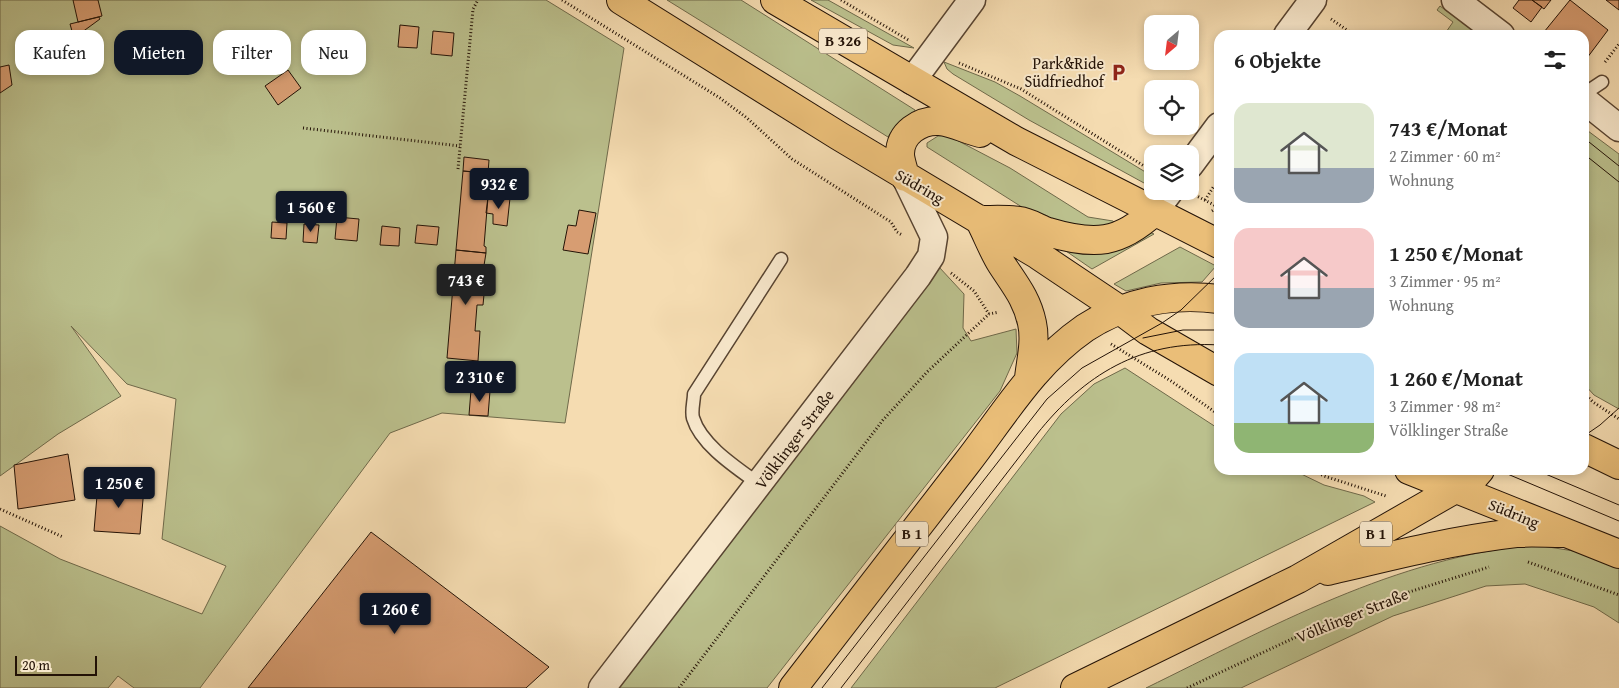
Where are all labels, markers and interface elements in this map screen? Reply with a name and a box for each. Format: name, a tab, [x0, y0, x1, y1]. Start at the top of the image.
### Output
north arrow	[1144, 15, 1199, 70]
map controls	[1144, 15, 1199, 200]
road number: B 326	[819, 28, 867, 54]
chip: Kaufen	[15, 30, 104, 75]
chip: Mieten	[114, 30, 203, 75]
chip: Filter	[213, 30, 291, 75]
chip: Neu	[301, 30, 366, 75]
text: 6 Objekte	[1234, 45, 1321, 76]
icon: filters	[1541, 46, 1569, 74]
place label: Park&Ride Südfriedhof	[1024, 51, 1106, 93]
parking icon: Park&Ride Südfriedhof	[1108, 62, 1128, 82]
button: locate	[1144, 80, 1199, 135]
text: 743 €/Monat	[1389, 113, 1508, 144]
icon: home	[1274, 123, 1334, 183]
text: 2 Zimmer · 60 m²	[1389, 144, 1501, 168]
button: layers	[1144, 145, 1199, 200]
street label: Südring	[891, 162, 949, 210]
pin: 932 €	[464, 168, 534, 210]
text: Wohnung	[1389, 168, 1454, 192]
text: 932 €	[481, 172, 517, 196]
pin: 1 560 €	[265, 190, 357, 233]
text: 1 560 €	[287, 195, 335, 219]
text: 1 250 €/Monat	[1389, 238, 1523, 269]
icon: home	[1274, 248, 1334, 308]
pin: 743 €	[431, 264, 501, 306]
text: 743 €	[448, 268, 484, 292]
text: 3 Zimmer · 95 m²	[1389, 269, 1501, 293]
text: Wohnung	[1389, 293, 1454, 317]
pin: 2 310 €	[434, 360, 526, 403]
text: 1 260 €/Monat	[1389, 363, 1523, 394]
text: 2 310 €	[456, 365, 504, 389]
icon: home	[1274, 373, 1334, 433]
street label: Völklinger Straße	[749, 384, 839, 494]
text: 3 Zimmer · 98 m²	[1389, 394, 1501, 418]
text: Völklinger Straße	[1389, 418, 1508, 442]
pin: 1 250 €	[73, 466, 165, 509]
text: 1 250 €	[95, 471, 143, 495]
street label: Südring	[1485, 492, 1543, 534]
road number: B 1	[896, 522, 928, 546]
road number: B 1	[1360, 522, 1392, 546]
street label: Völklinger Straße	[1292, 582, 1412, 648]
pin: 1 260 €	[349, 592, 441, 635]
text: 1 260 €	[371, 597, 419, 621]
scale bar	[15, 653, 98, 676]
text: 20 m	[22, 655, 50, 675]

